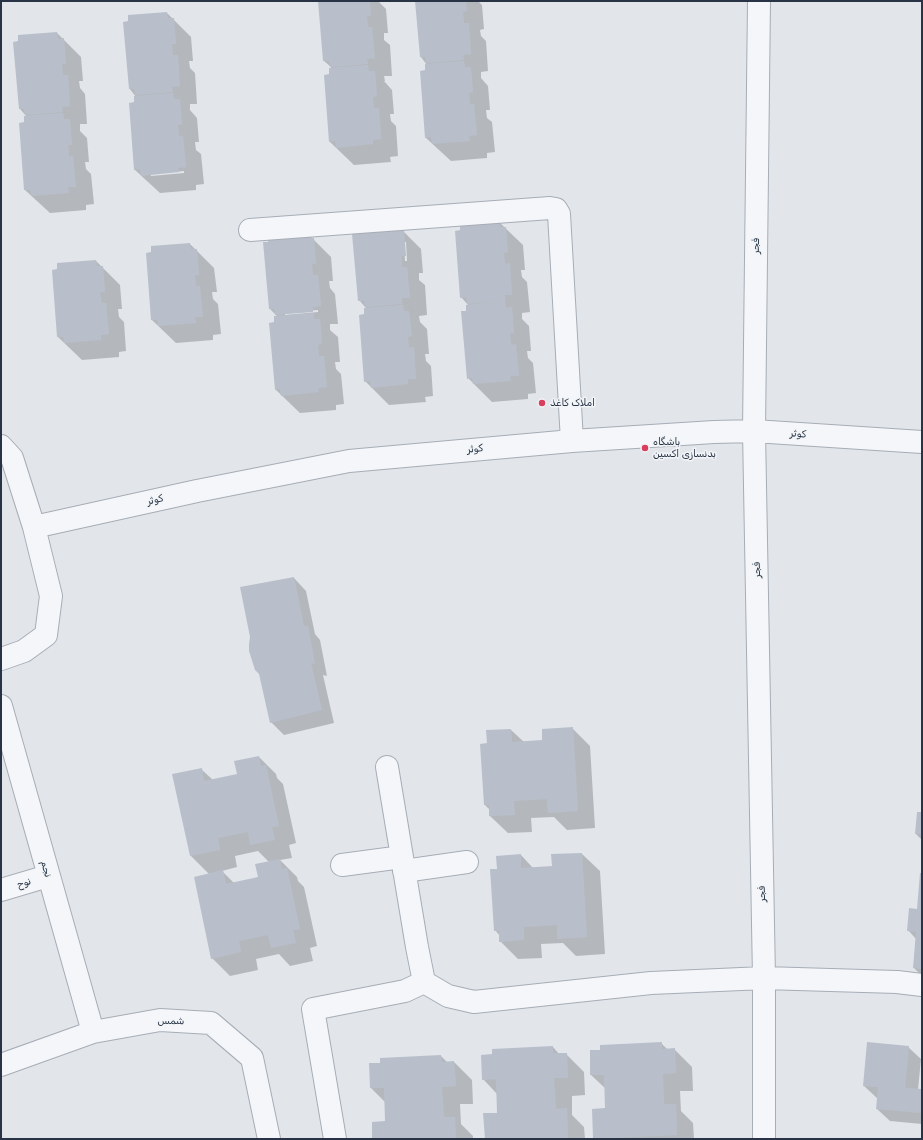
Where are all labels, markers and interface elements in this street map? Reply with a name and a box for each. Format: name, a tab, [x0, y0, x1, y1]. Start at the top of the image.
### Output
street label: فجر	[750, 238, 762, 254]
place label: املاک کاغذ	[550, 397, 595, 409]
marker: املاک کاغذ	[537, 398, 547, 408]
street label: کوثر	[789, 427, 807, 441]
place label: باشگاه بدنسازی اکسین	[653, 436, 716, 460]
street label: کوثر	[466, 442, 484, 456]
marker: باشگاه بدنسازی اکسین	[640, 443, 650, 453]
street label: کوثر	[146, 492, 164, 508]
street label: فجر	[751, 562, 763, 578]
street label: نجم	[38, 859, 54, 879]
street label: نوح	[15, 875, 33, 891]
street label: فجر	[756, 886, 768, 902]
street label: شمس	[157, 1015, 185, 1027]

